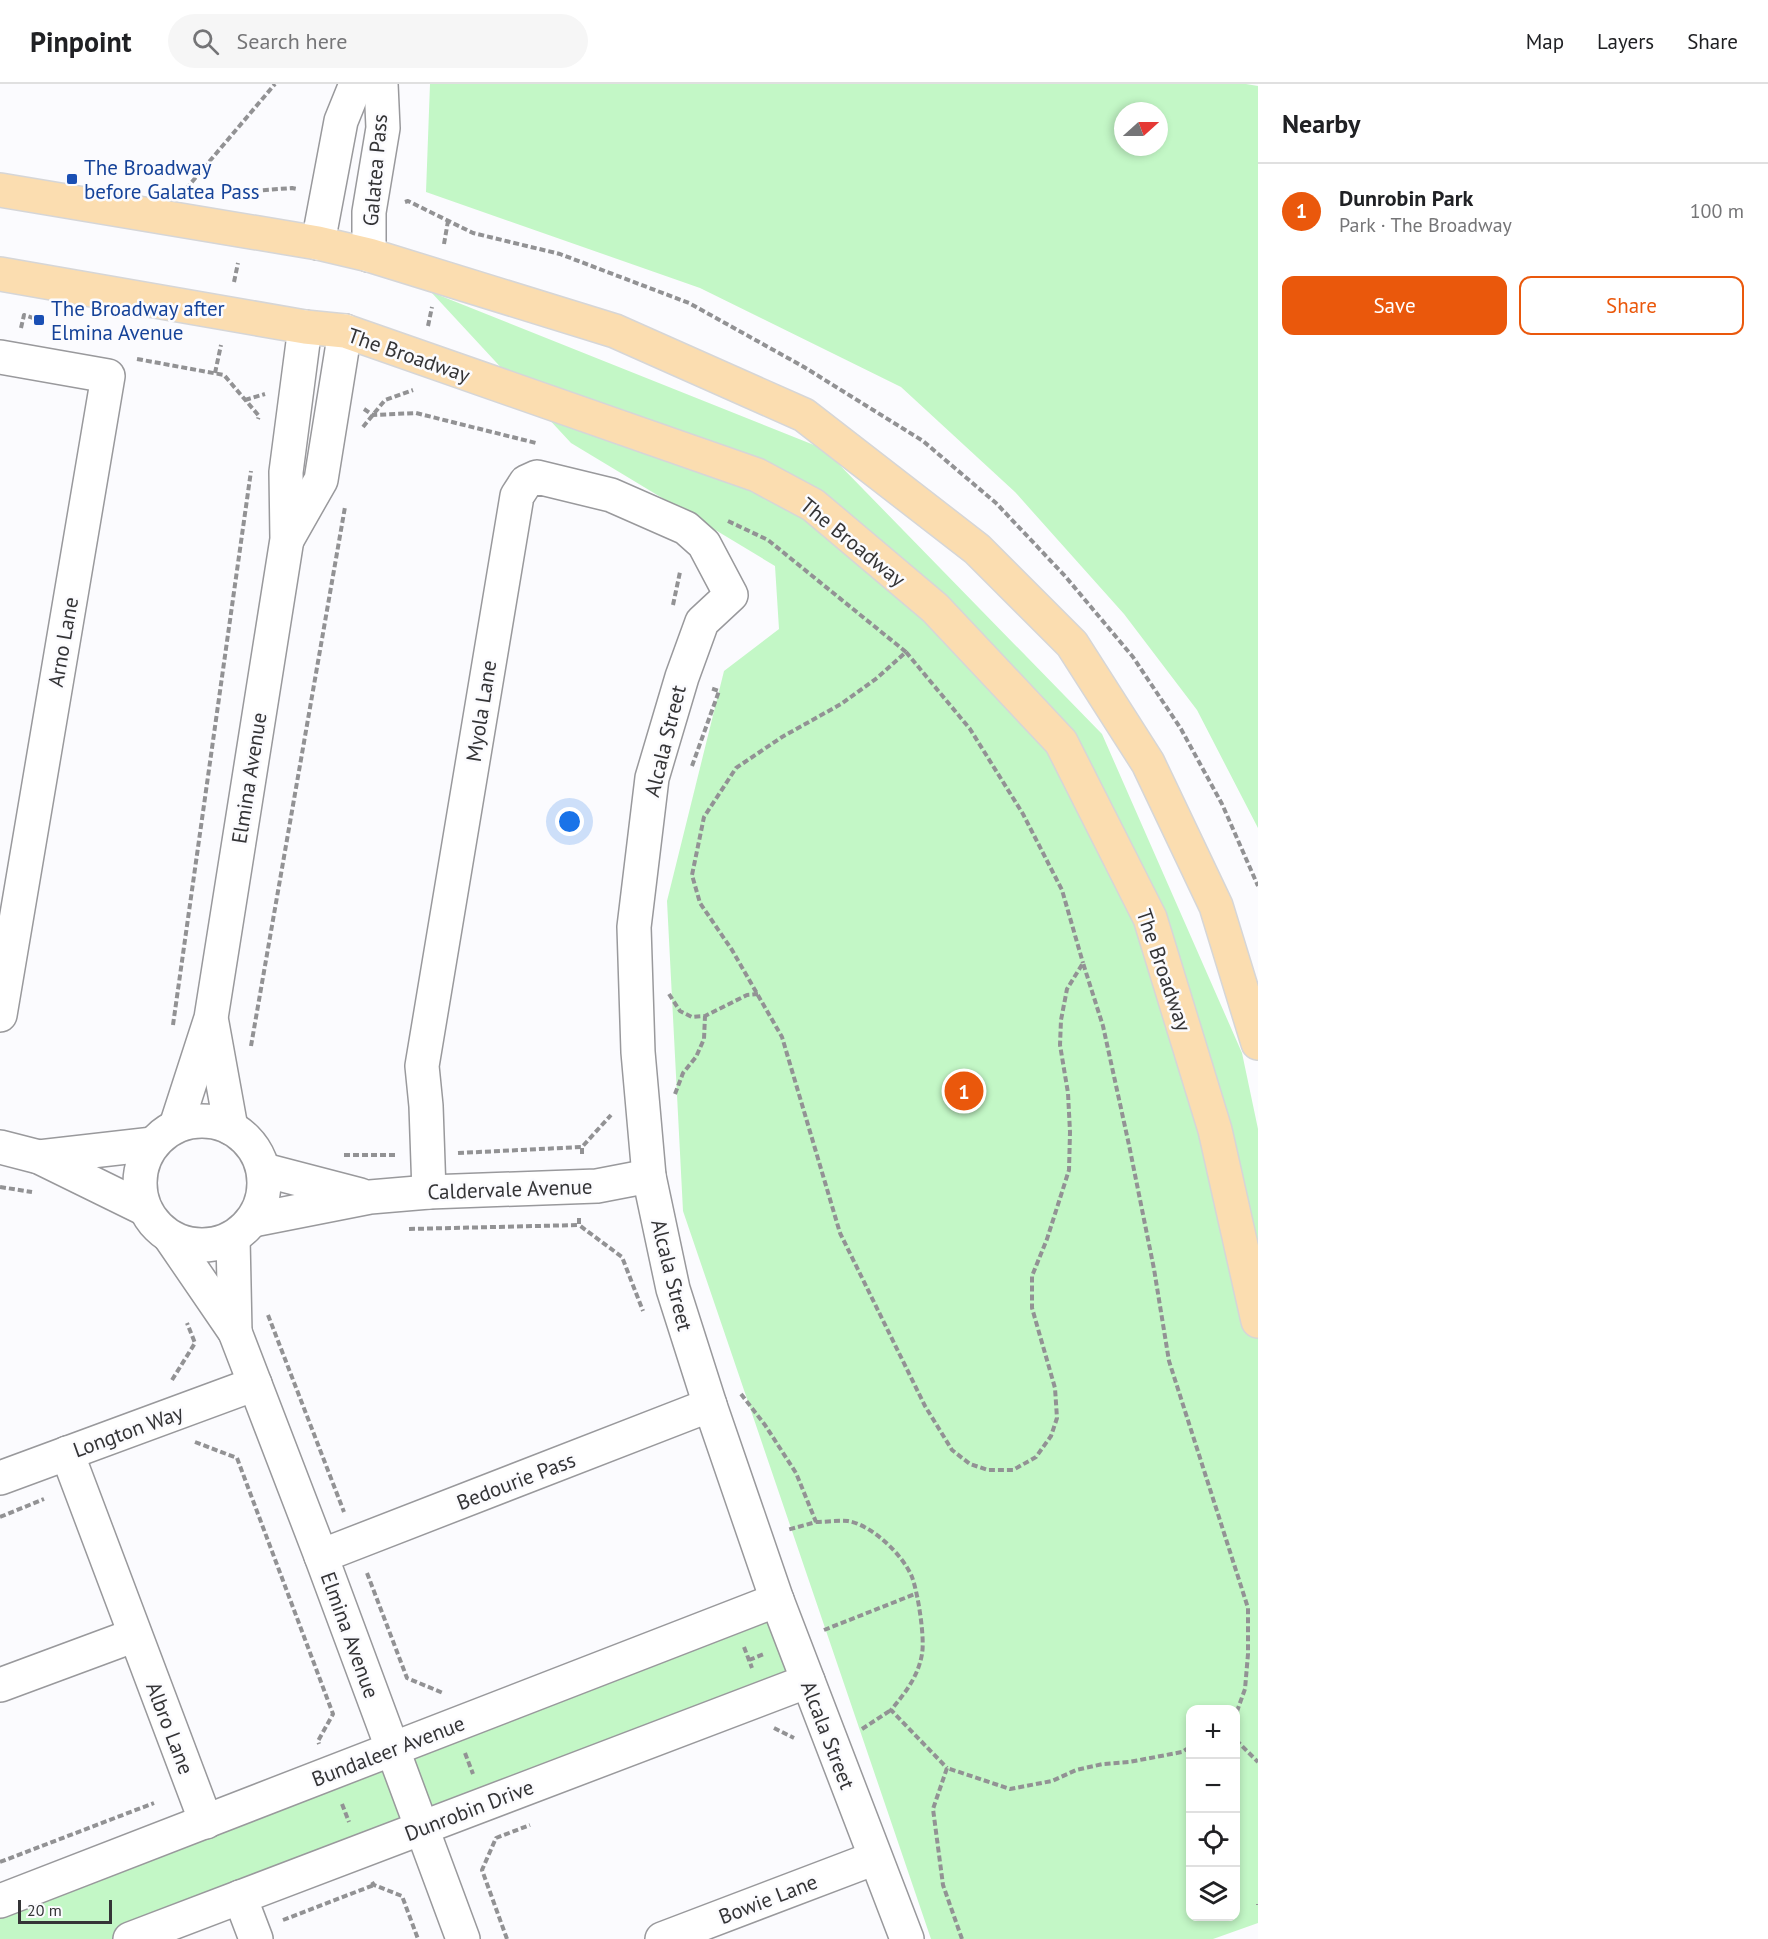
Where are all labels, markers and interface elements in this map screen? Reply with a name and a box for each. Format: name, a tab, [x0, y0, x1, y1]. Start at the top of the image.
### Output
search box	[168, 14, 588, 68]
text: Pinpoint	[30, 23, 132, 60]
icon: search	[189, 25, 222, 58]
text: Search here	[237, 27, 347, 55]
text: Map	[1526, 28, 1564, 55]
text: Layers	[1597, 28, 1654, 55]
text: Share	[1687, 28, 1738, 55]
north arrow	[1114, 102, 1168, 156]
text: Nearby	[1282, 107, 1360, 140]
street label: Galatea Pass	[357, 113, 393, 227]
place label: The Broadway before Galatea Pass	[84, 154, 260, 205]
marker: The Broadway before Galatea Pass	[65, 172, 79, 186]
text: Dunrobin Park	[1339, 184, 1473, 212]
text: 1	[1296, 198, 1307, 224]
text: 100 m	[1690, 198, 1744, 224]
text: Park · The Broadway	[1339, 212, 1512, 238]
button: Save	[1282, 276, 1507, 335]
button: Share	[1519, 276, 1744, 335]
place label: The Broadway after Elmina Avenue	[51, 295, 225, 346]
marker: The Broadway after Elmina Avenue	[32, 313, 46, 327]
street label: The Broadway	[344, 321, 474, 389]
street label: The Broadway	[795, 491, 911, 593]
street label: Arno Lane	[42, 595, 84, 689]
street label: Myola Lane	[460, 658, 502, 764]
street label: Alcala Street	[638, 682, 692, 800]
street label: Elmina Avenue	[225, 710, 273, 846]
your location	[555, 807, 584, 836]
street label: The Broadway	[1130, 905, 1198, 1035]
pin: 1	[944, 1068, 984, 1114]
street label: Caldervale Avenue	[427, 1173, 593, 1205]
street label: Alcala Street	[645, 1216, 699, 1334]
street label: Longton Way	[69, 1399, 187, 1463]
street label: Bedourie Pass	[453, 1446, 579, 1516]
street label: Elmina Avenue	[315, 1568, 385, 1702]
street label: Alcala Street	[795, 1677, 861, 1793]
street label: Albro Lane	[140, 1678, 200, 1778]
map controls	[1186, 1705, 1240, 1921]
button: +	[1186, 1705, 1240, 1759]
street label: Bundaleer Avenue	[308, 1709, 468, 1793]
button: −	[1186, 1759, 1240, 1813]
street label: Dunrobin Drive	[401, 1773, 537, 1847]
button: locate	[1186, 1813, 1240, 1867]
button: layers	[1186, 1867, 1240, 1921]
street label: Bowie Lane	[715, 1868, 821, 1930]
scale bar	[18, 1897, 112, 1924]
text: 20 m	[27, 1900, 62, 1920]

